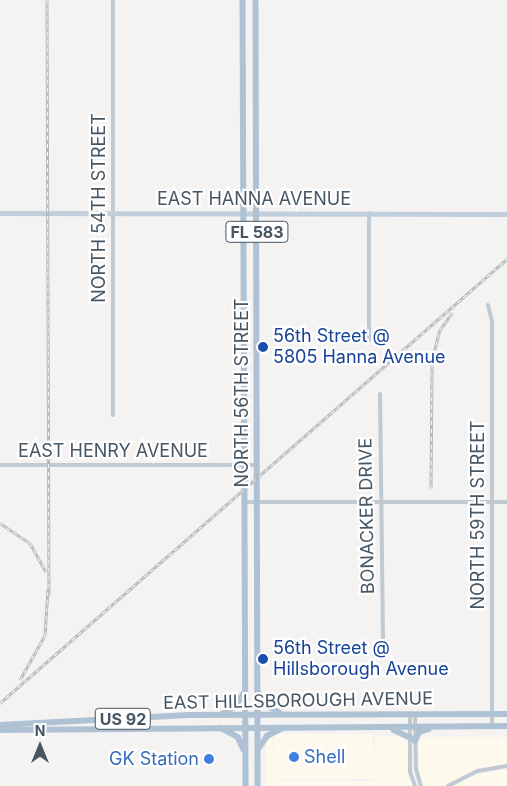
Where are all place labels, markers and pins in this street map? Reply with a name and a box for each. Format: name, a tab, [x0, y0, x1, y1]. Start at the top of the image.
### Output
place label: 56th Street @ 5805 Hanna Avenue	[273, 326, 446, 368]
marker: 56th Street @ 5805 Hanna Avenue	[257, 341, 269, 353]
place label: 56th Street @ Hillsborough Avenue	[273, 638, 449, 681]
marker: 56th Street @ Hillsborough Avenue	[257, 653, 269, 665]
place label: Shell	[304, 746, 345, 768]
place label: GK Station	[109, 748, 199, 770]
marker: Shell	[288, 751, 300, 763]
marker: GK Station	[203, 753, 215, 765]

